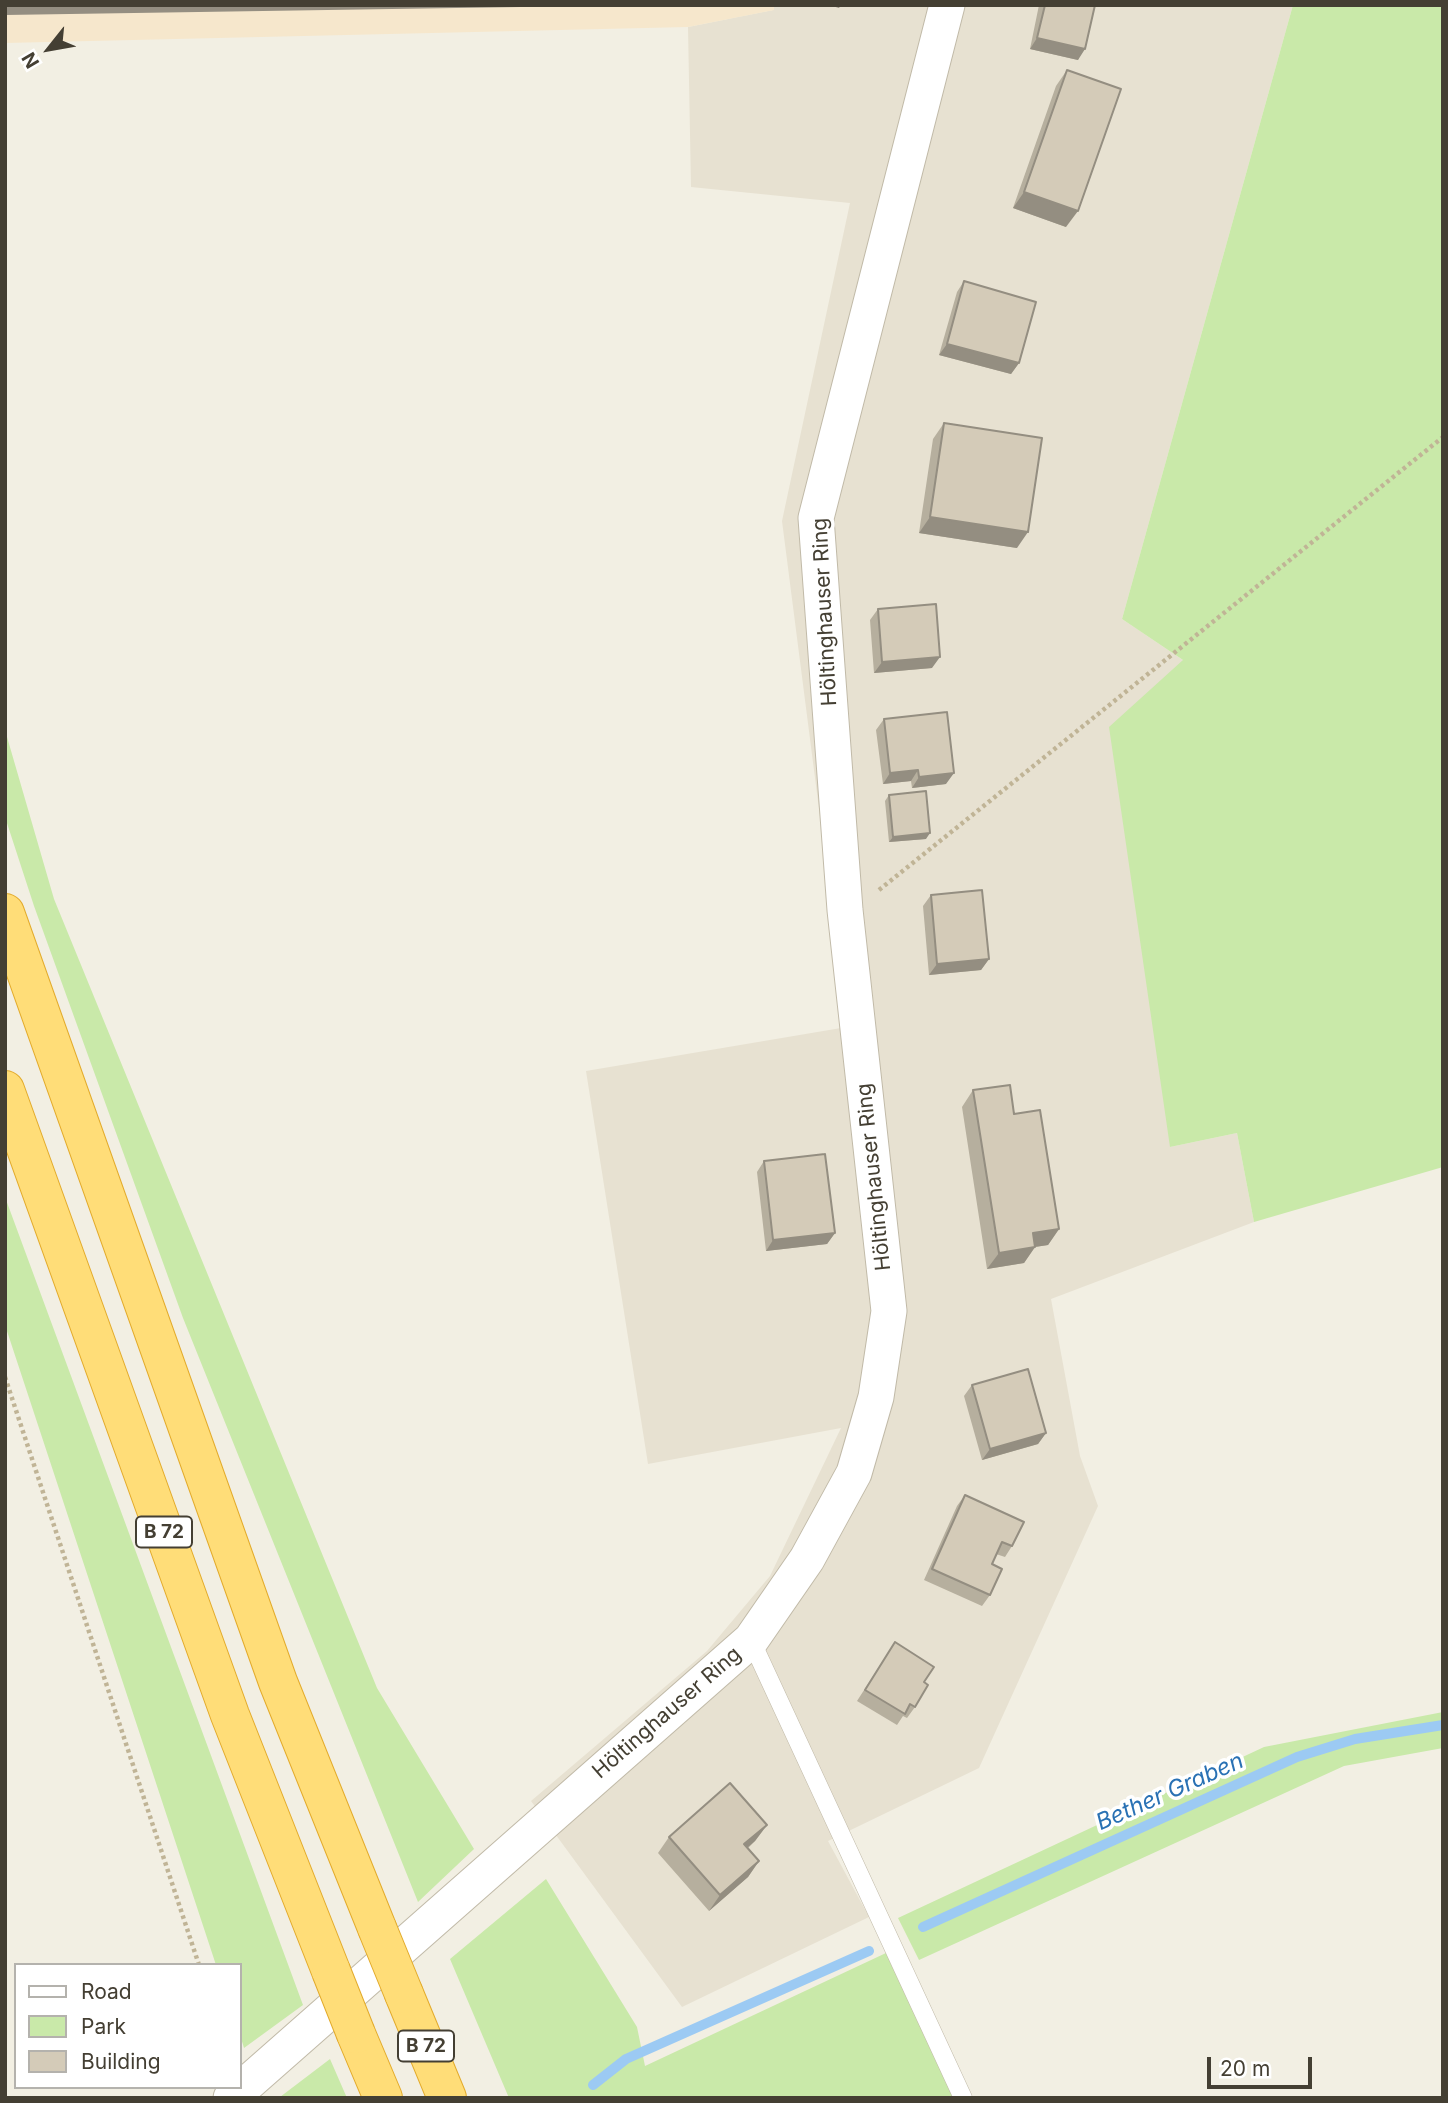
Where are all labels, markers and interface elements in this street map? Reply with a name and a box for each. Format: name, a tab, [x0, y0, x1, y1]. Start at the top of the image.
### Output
north arrow	[14, 14, 84, 84]
text: N	[17, 48, 44, 72]
street label: Höltinghauser Ring	[807, 517, 843, 707]
street label: Höltinghauser Ring	[852, 1082, 896, 1272]
road number: B 72	[136, 1516, 192, 1548]
street label: Höltinghauser Ring	[588, 1642, 746, 1784]
water label: Bether Graben	[1092, 1747, 1248, 1837]
legend	[14, 1963, 242, 2089]
text: Road	[81, 1979, 132, 2004]
text: Park	[81, 2014, 126, 2039]
road number: B 72	[398, 2030, 454, 2062]
scale bar	[1210, 2044, 1315, 2088]
text: Building	[81, 2049, 161, 2074]
text: 20 m	[1220, 2056, 1270, 2081]

